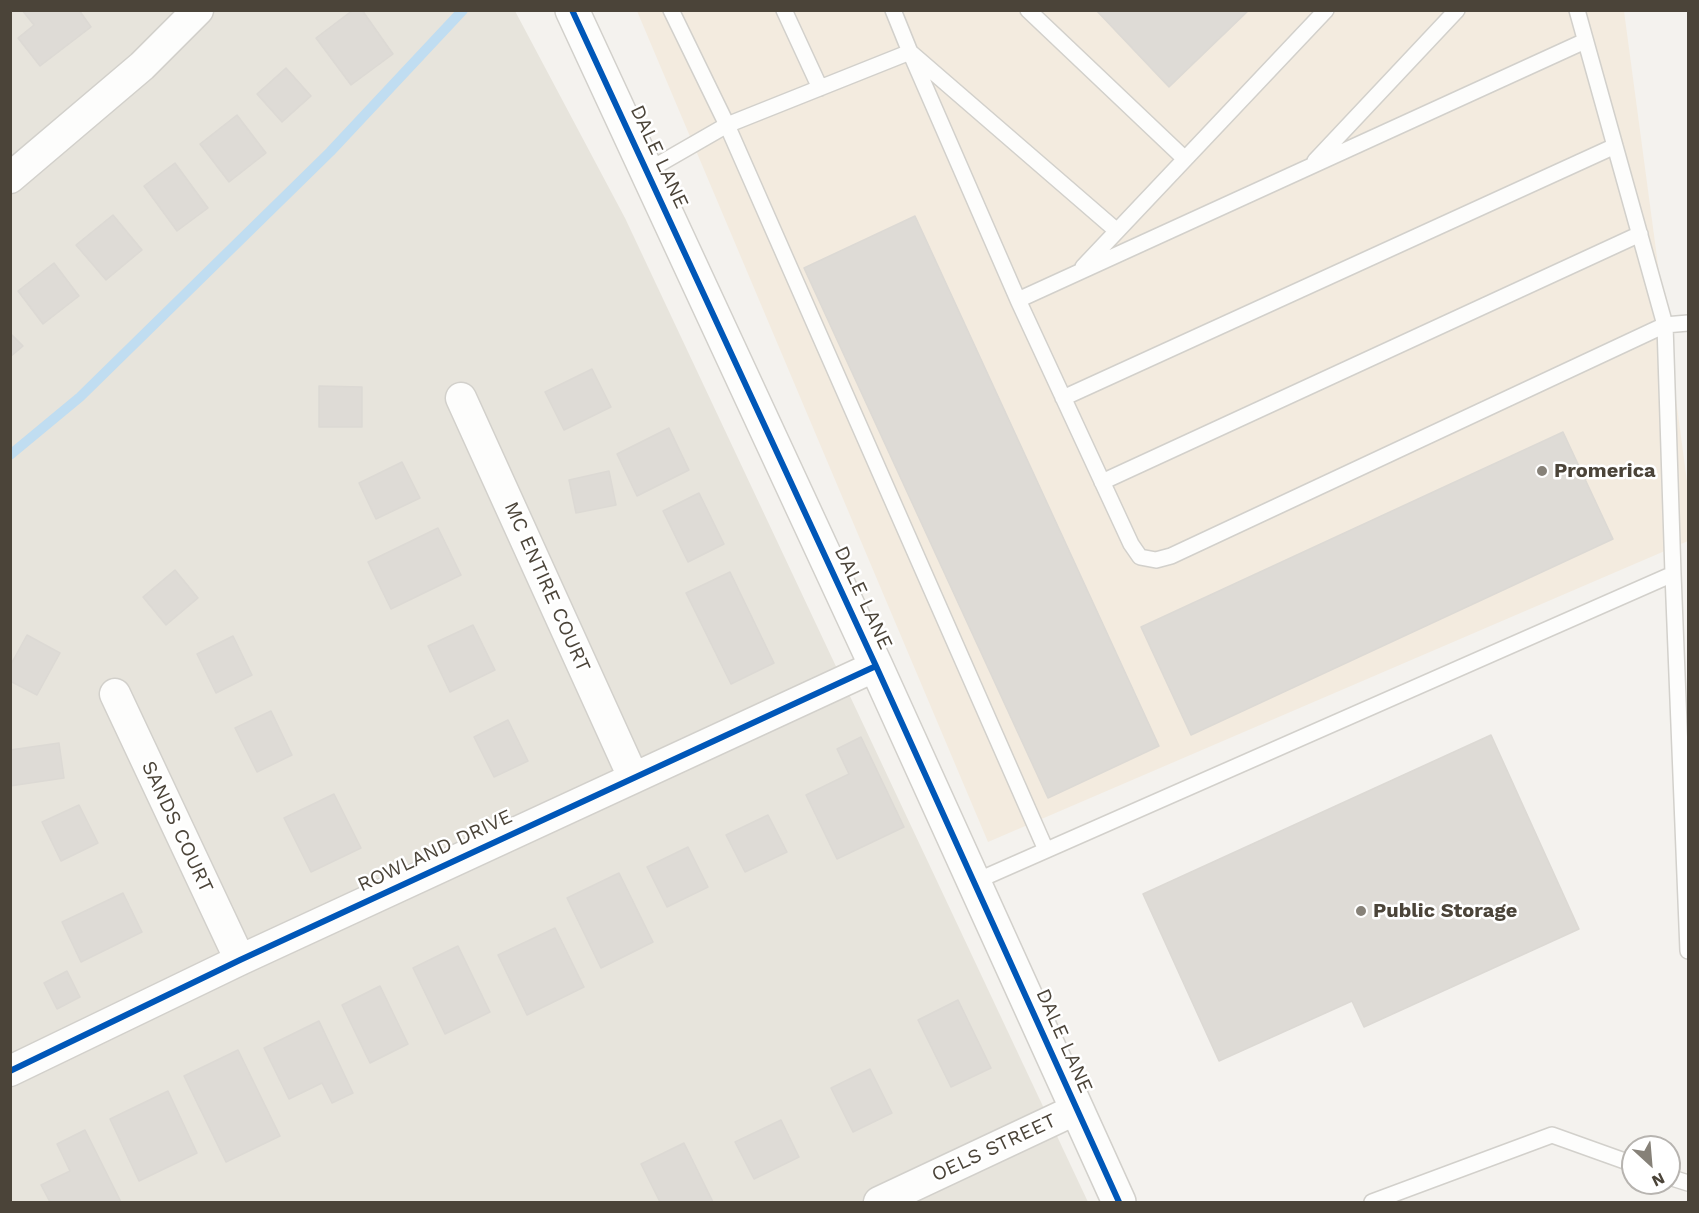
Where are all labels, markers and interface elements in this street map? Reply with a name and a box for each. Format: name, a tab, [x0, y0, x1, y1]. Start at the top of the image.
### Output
street label: DALE LANE	[625, 101, 693, 213]
place label: Promerica	[1554, 459, 1656, 483]
marker: Promerica	[1535, 464, 1549, 478]
street label: MC ENTIRE COURT	[499, 498, 595, 676]
street label: DALE LANE	[829, 542, 897, 654]
street label: SANDS COURT	[136, 757, 218, 897]
street label: ROWLAND DRIVE	[354, 805, 516, 897]
place label: Public Storage	[1373, 899, 1517, 923]
marker: Public Storage	[1354, 904, 1368, 918]
street label: DALE LANE	[1030, 985, 1098, 1097]
street label: OELS STREET	[928, 1109, 1060, 1187]
north arrow	[1621, 1135, 1681, 1195]
text: N	[1649, 1169, 1668, 1191]

